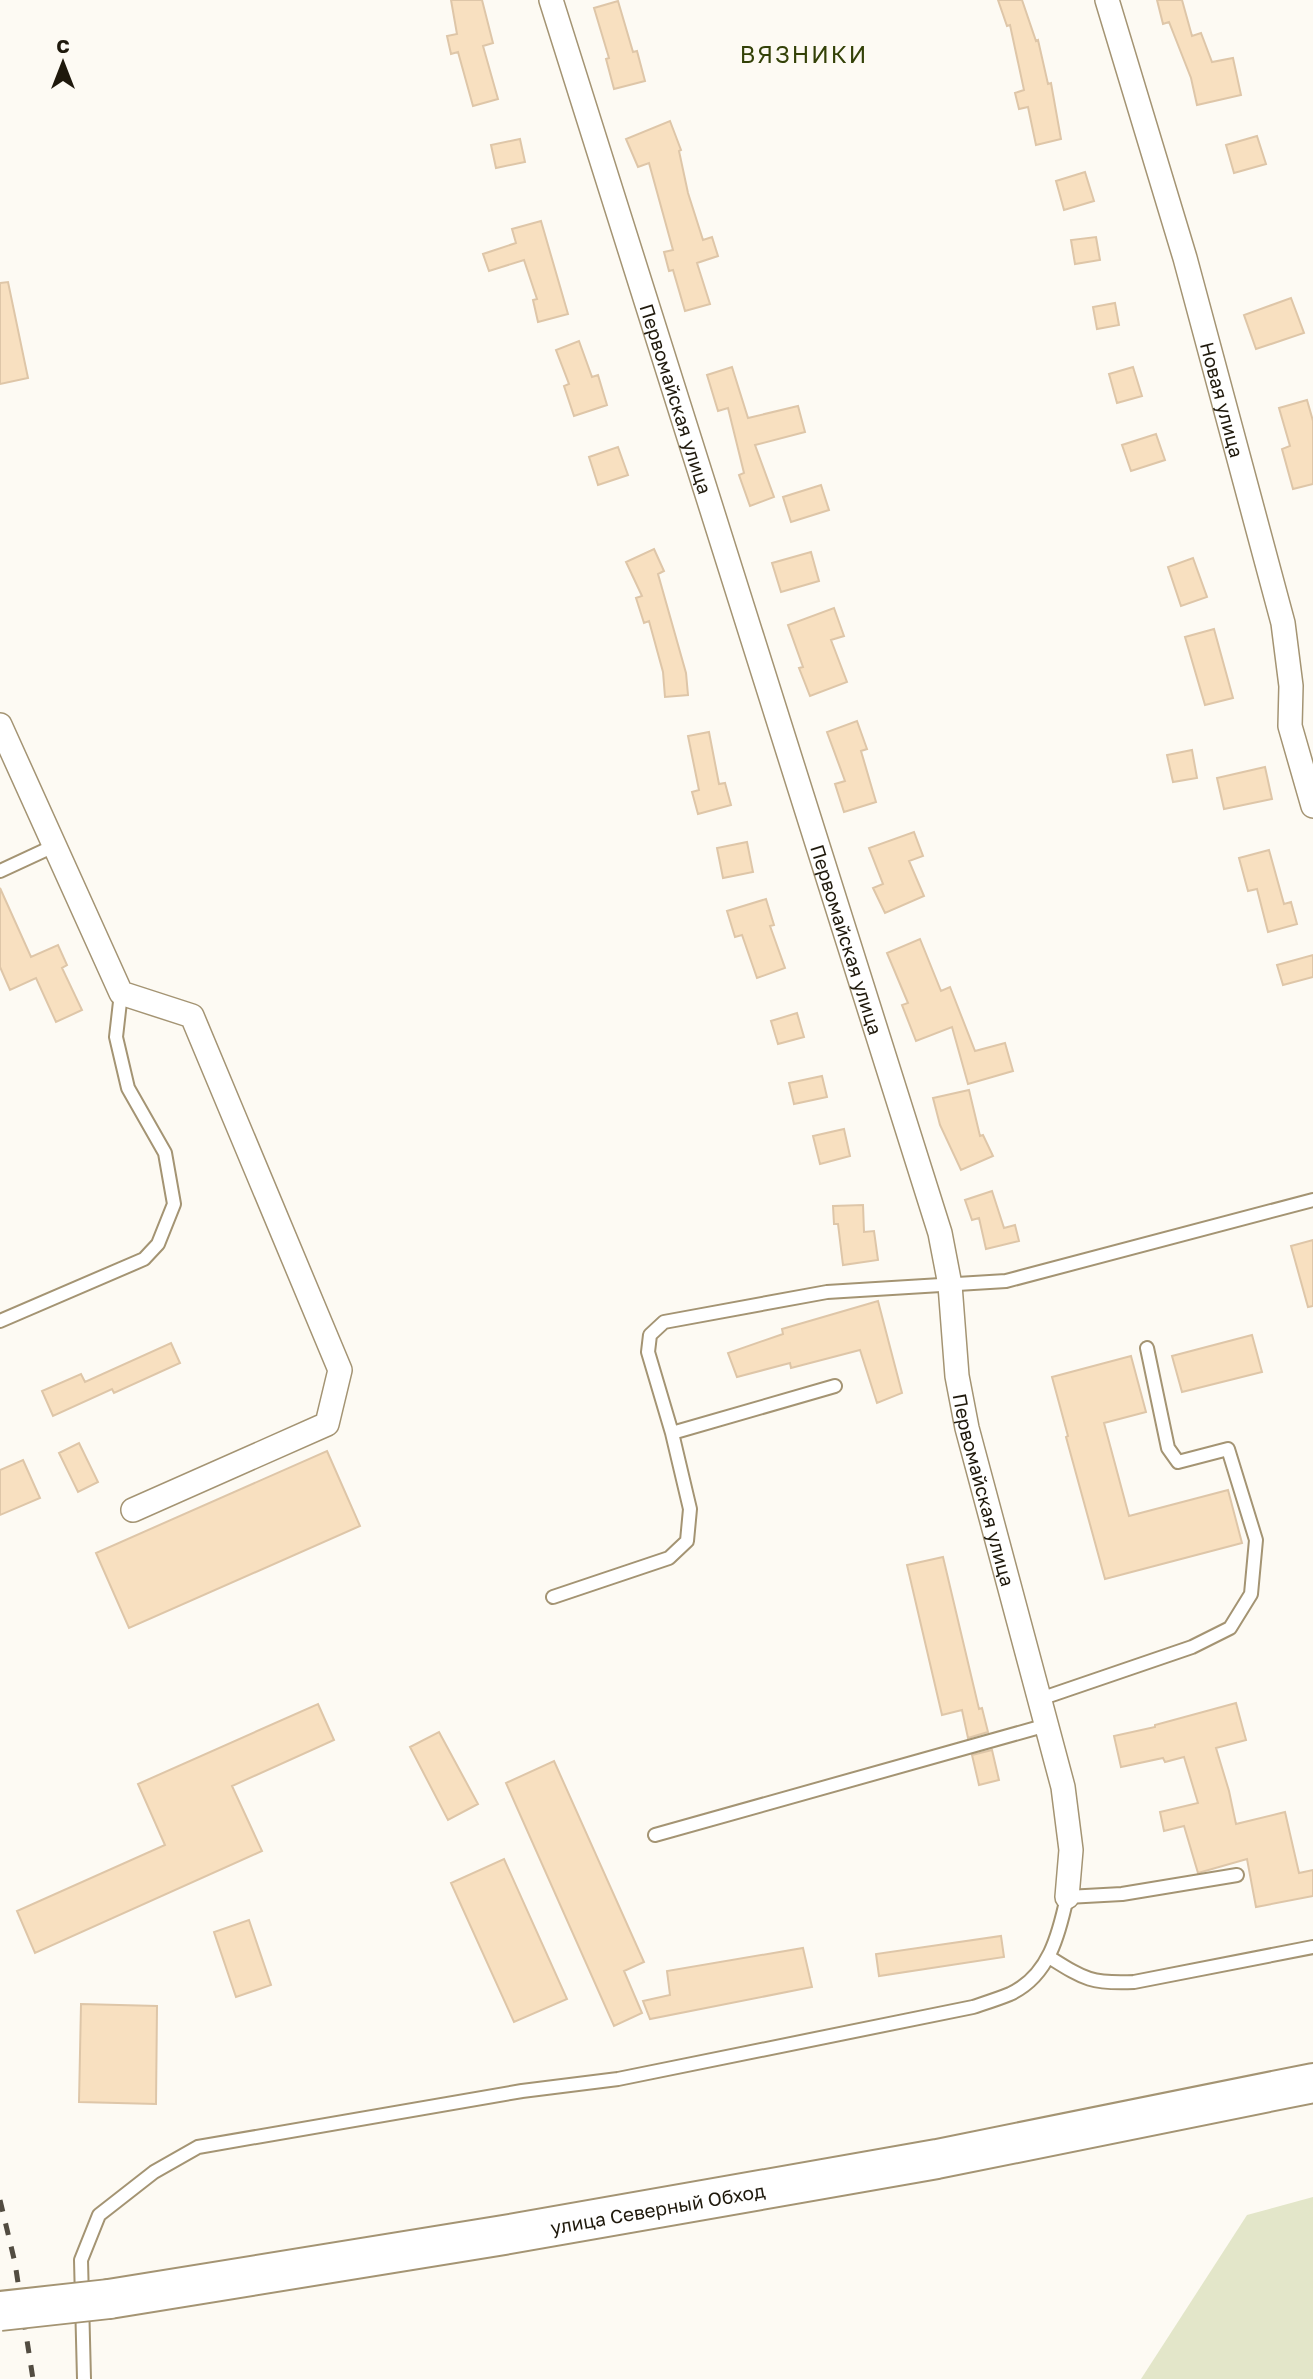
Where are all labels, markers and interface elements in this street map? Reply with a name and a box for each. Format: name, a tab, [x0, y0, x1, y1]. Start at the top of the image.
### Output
north arrow	[28, 28, 98, 98]
text: С	[56, 34, 70, 57]
district label: ВЯЗНИКИ	[740, 40, 868, 68]
street label: Первомайская улица	[636, 301, 718, 497]
street label: Новая улица	[1196, 339, 1249, 460]
street label: Первомайская улица	[807, 841, 888, 1037]
street label: Первомайская улица	[949, 1391, 1020, 1589]
street label: улица Северный Обход	[548, 2178, 767, 2238]

